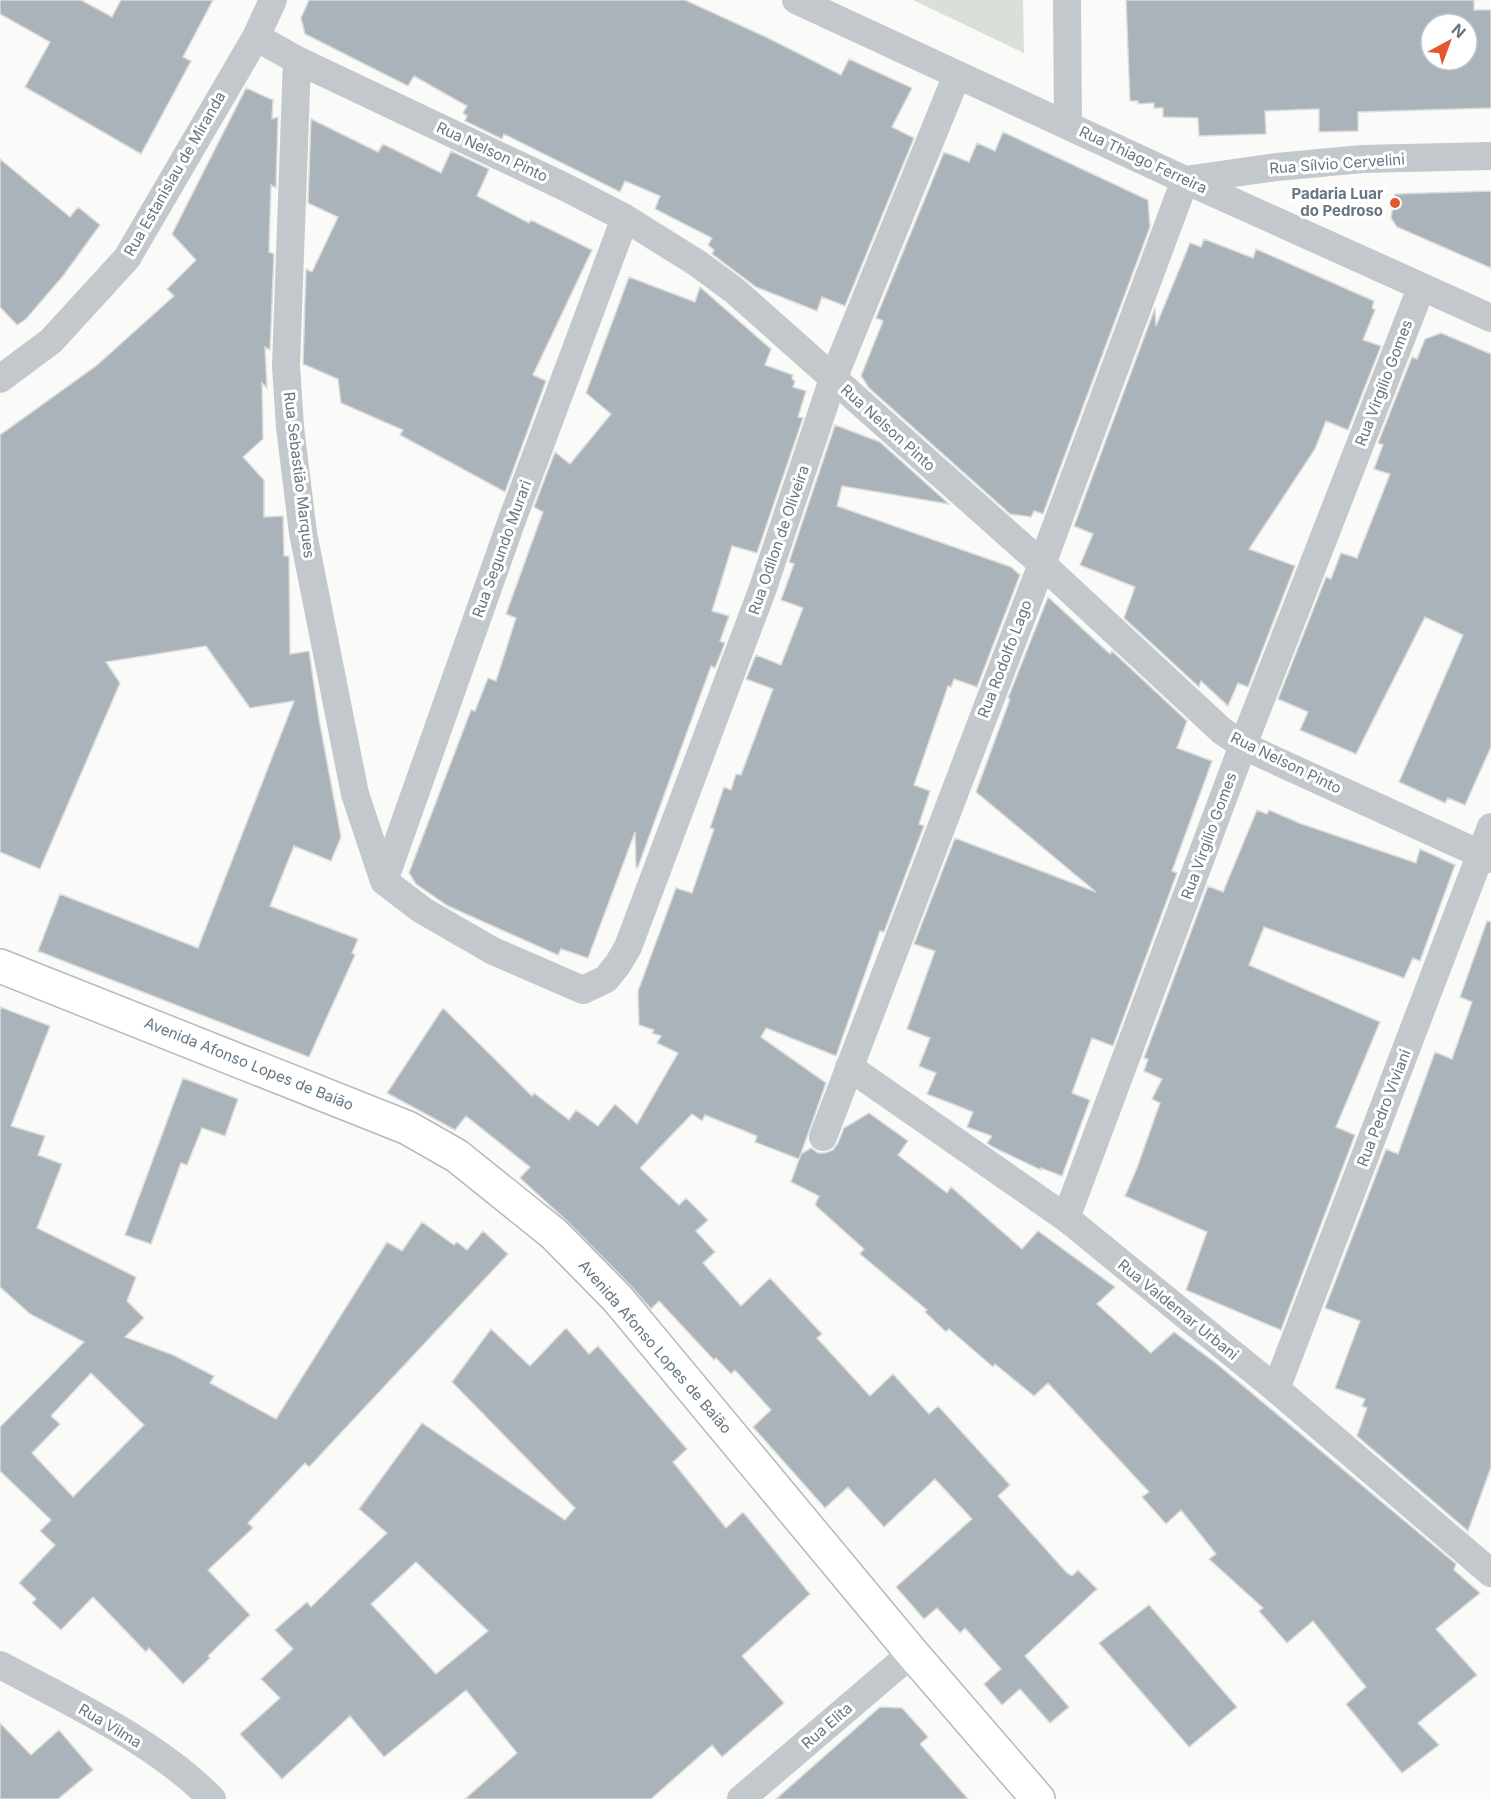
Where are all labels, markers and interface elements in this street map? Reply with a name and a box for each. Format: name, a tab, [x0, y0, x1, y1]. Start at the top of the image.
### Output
north arrow	[1419, 12, 1479, 72]
text: N	[1448, 19, 1470, 42]
street label: Rua Estanislau de Miranda	[120, 88, 230, 259]
street label: Rua Nelson Pinto	[434, 117, 551, 186]
street label: Rua Thiago Ferreira	[1076, 122, 1210, 198]
street label: Rua Sílvio Cervelini	[1269, 149, 1405, 178]
place label: Padaria Luar do Pedroso	[1291, 184, 1383, 220]
marker: Padaria Luar do Pedroso	[1388, 196, 1402, 210]
street label: Rua Virgílio Gomes	[1351, 317, 1416, 449]
street label: Rua Nelson Pinto	[837, 380, 940, 475]
street label: Rua Sebastião Marques	[280, 391, 319, 559]
street label: Rua Odilon de Oliveira	[744, 463, 813, 617]
street label: Rua Segundo Murari	[468, 478, 535, 620]
street label: Rua Rodolfo Lago	[973, 597, 1036, 720]
street label: Rua Nelson Pinto	[1228, 728, 1345, 798]
street label: Rua Virgílio Gomes	[1177, 770, 1240, 902]
street label: Avenida Afonso Lopes de Baião	[142, 1013, 357, 1114]
street label: Rua Pedro Viviani	[1352, 1046, 1415, 1169]
street label: Rua Valdemar Urbani	[1114, 1255, 1242, 1364]
street label: Avenida Afonso Lopes de Baião	[575, 1256, 736, 1437]
street label: Rua Elita	[797, 1698, 856, 1753]
street label: Rua Vilma	[75, 1699, 145, 1752]

